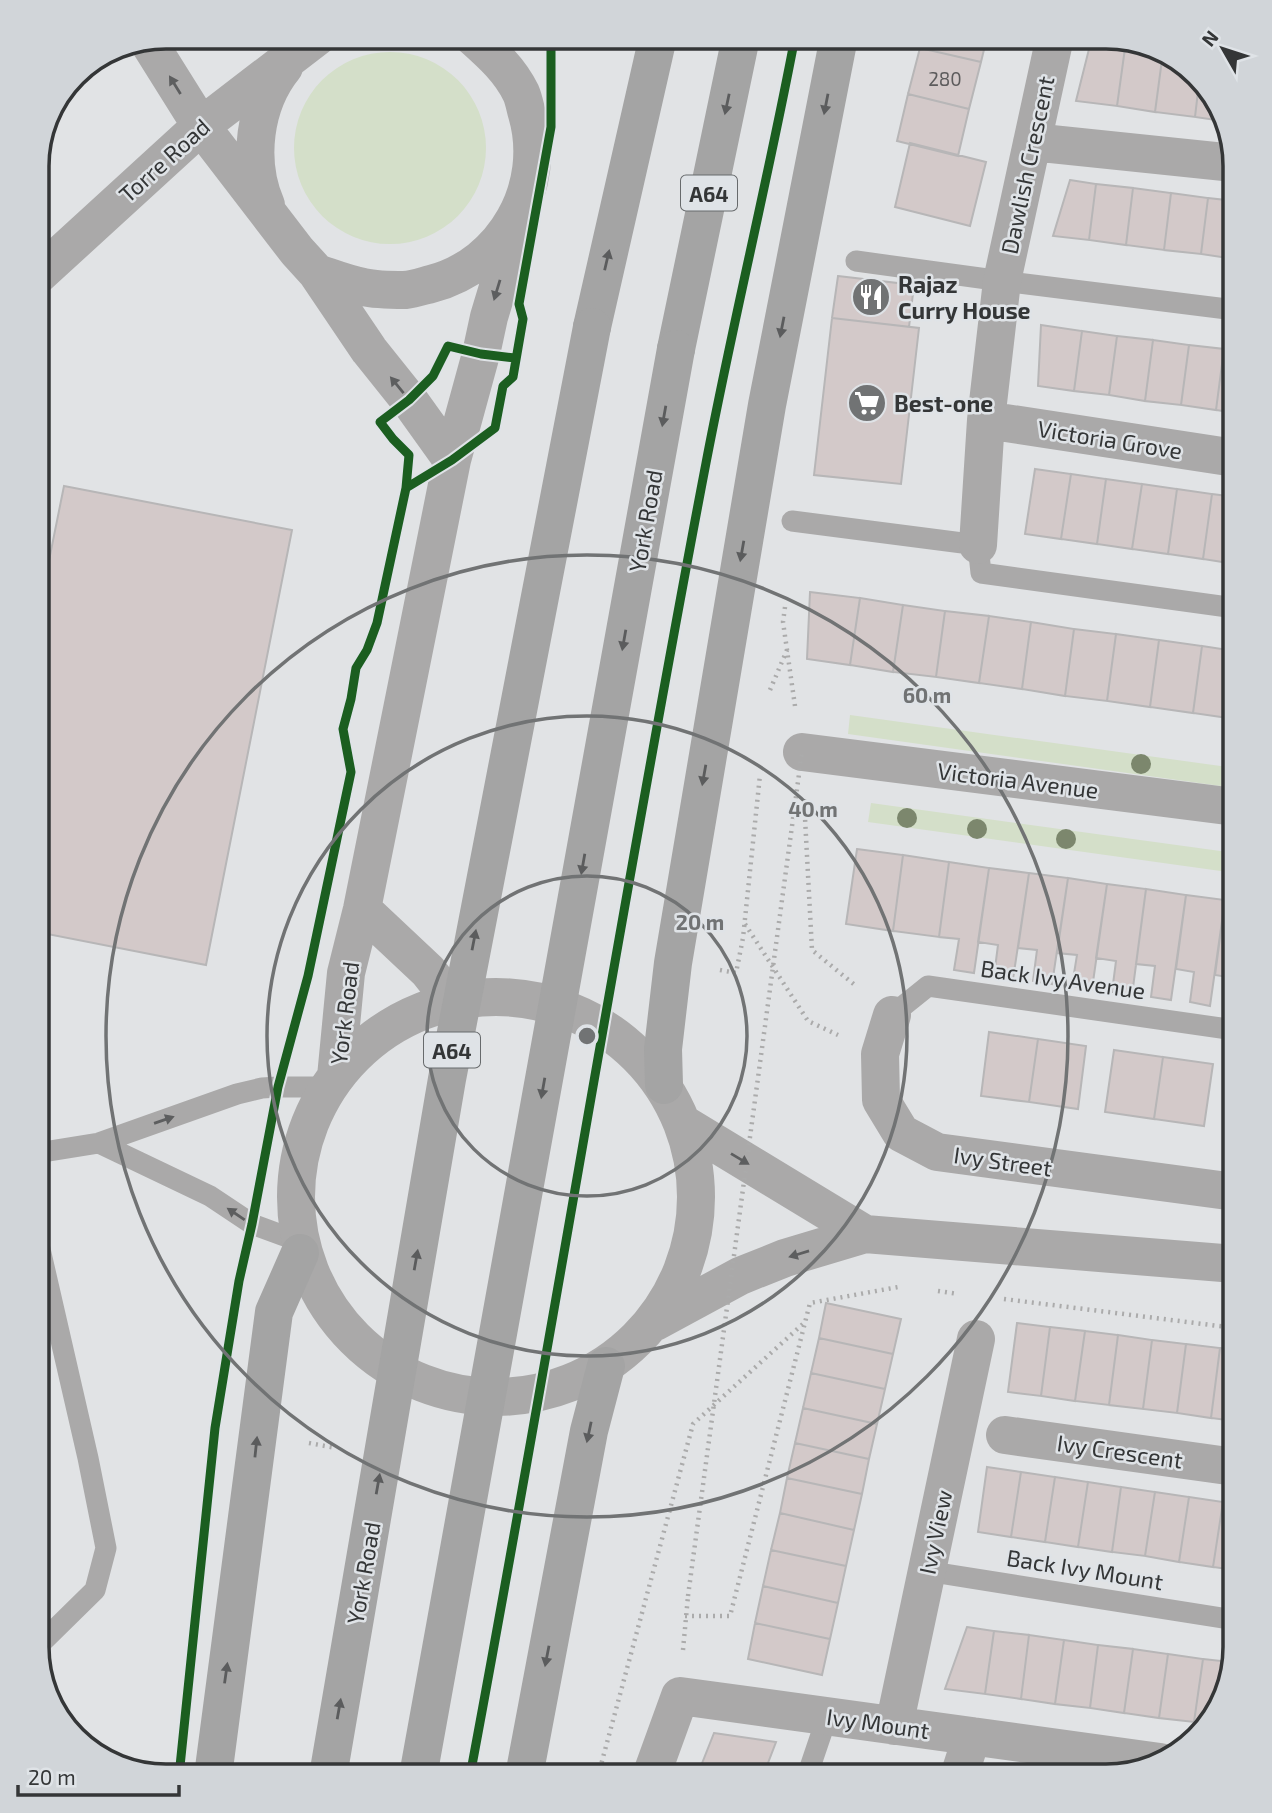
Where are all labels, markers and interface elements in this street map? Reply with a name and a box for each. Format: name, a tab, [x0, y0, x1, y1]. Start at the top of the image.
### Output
north arrow	[1188, 14, 1258, 84]
text: N	[1196, 25, 1223, 51]
house number: 280	[928, 67, 962, 90]
street label: Dawlish Crescent	[994, 73, 1060, 257]
one-way arrow	[168, 75, 181, 94]
one-way arrow	[721, 93, 732, 115]
one-way arrow	[820, 93, 831, 115]
street label: Torre Road	[113, 112, 215, 208]
road number: A64	[681, 176, 737, 210]
one-way arrow	[602, 249, 613, 271]
place label: Rajaz Curry House	[898, 270, 1031, 324]
restaurant icon: Rajaz Curry House	[850, 276, 892, 318]
one-way arrow	[491, 279, 502, 300]
one-way arrow	[776, 316, 787, 338]
one-way arrow	[390, 377, 405, 395]
supermarket icon: Best-one	[846, 382, 888, 424]
place label: Best-one	[894, 389, 993, 417]
one-way arrow	[658, 405, 669, 427]
street label: Victoria Grove	[1036, 414, 1184, 464]
street label: York Road	[622, 468, 668, 574]
one-way arrow	[736, 540, 747, 562]
one-way arrow	[618, 629, 629, 651]
text: 60 m	[903, 682, 951, 707]
street label: Victoria Avenue	[936, 756, 1100, 804]
one-way arrow	[698, 764, 709, 786]
text: 40 m	[788, 796, 838, 821]
one-way arrow	[577, 853, 588, 875]
text: 20 m	[676, 909, 724, 934]
one-way arrow	[468, 929, 479, 951]
street label: Back Ivy Avenue	[979, 954, 1147, 1004]
street label: York Road	[324, 960, 364, 1066]
centre of rings	[575, 1024, 599, 1048]
road number: A64	[424, 1032, 480, 1068]
one-way arrow	[537, 1077, 548, 1099]
one-way arrow	[153, 1114, 174, 1125]
street label: Ivy Street	[952, 1140, 1054, 1182]
one-way arrow	[730, 1152, 749, 1165]
one-way arrow	[226, 1207, 246, 1220]
one-way arrow	[411, 1249, 422, 1271]
one-way arrow	[789, 1249, 810, 1259]
one-way arrow	[584, 1421, 595, 1443]
street label: Ivy Crescent	[1055, 1428, 1185, 1474]
one-way arrow	[250, 1436, 261, 1458]
one-way arrow	[373, 1473, 384, 1495]
street label: Ivy View	[912, 1487, 958, 1577]
street label: York Road	[340, 1520, 386, 1626]
street label: Back Ivy Mount	[1005, 1543, 1166, 1595]
one-way arrow	[541, 1645, 552, 1667]
one-way arrow	[221, 1662, 232, 1684]
one-way arrow	[334, 1698, 345, 1720]
street label: Ivy Mount	[825, 1702, 931, 1744]
scale bar	[18, 1754, 178, 1798]
text: 20 m	[28, 1764, 76, 1789]

